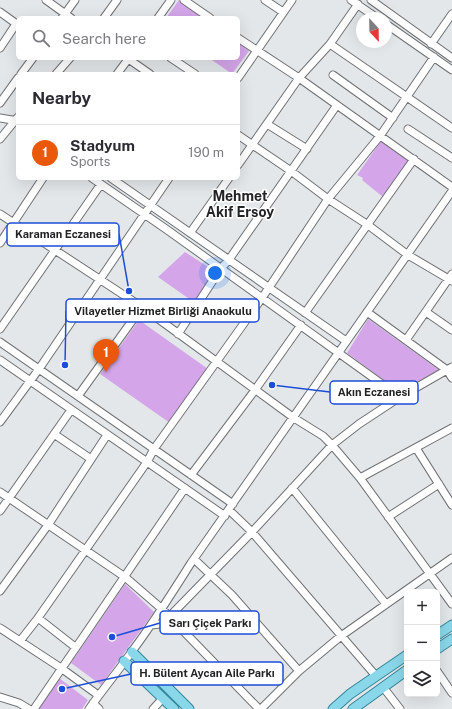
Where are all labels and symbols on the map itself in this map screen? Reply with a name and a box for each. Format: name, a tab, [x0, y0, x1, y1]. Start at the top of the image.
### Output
north arrow	[356, 12, 392, 48]
district label: Mehmet Akif Ersoy	[206, 188, 274, 220]
callout: Karaman Eczanesi	[7, 223, 119, 246]
text: Karaman Eczanesi	[15, 228, 111, 240]
your location	[205, 263, 225, 283]
callout: Vilayetler Hizmet Birliği Anaokulu	[66, 299, 259, 322]
text: Vilayetler Hizmet Birliği Anaokulu	[74, 305, 252, 317]
pin: 1	[93, 339, 119, 372]
callout: Akın Eczanesi	[330, 381, 418, 404]
text: Akın Eczanesi	[338, 386, 410, 398]
callout: Sarı Çiçek Parkı	[160, 611, 259, 634]
text: Sarı Çiçek Parkı	[169, 617, 251, 630]
callout: H. Bülent Aycan Aile Parkı	[131, 662, 283, 685]
text: H. Bülent Aycan Aile Parkı	[139, 667, 275, 679]

